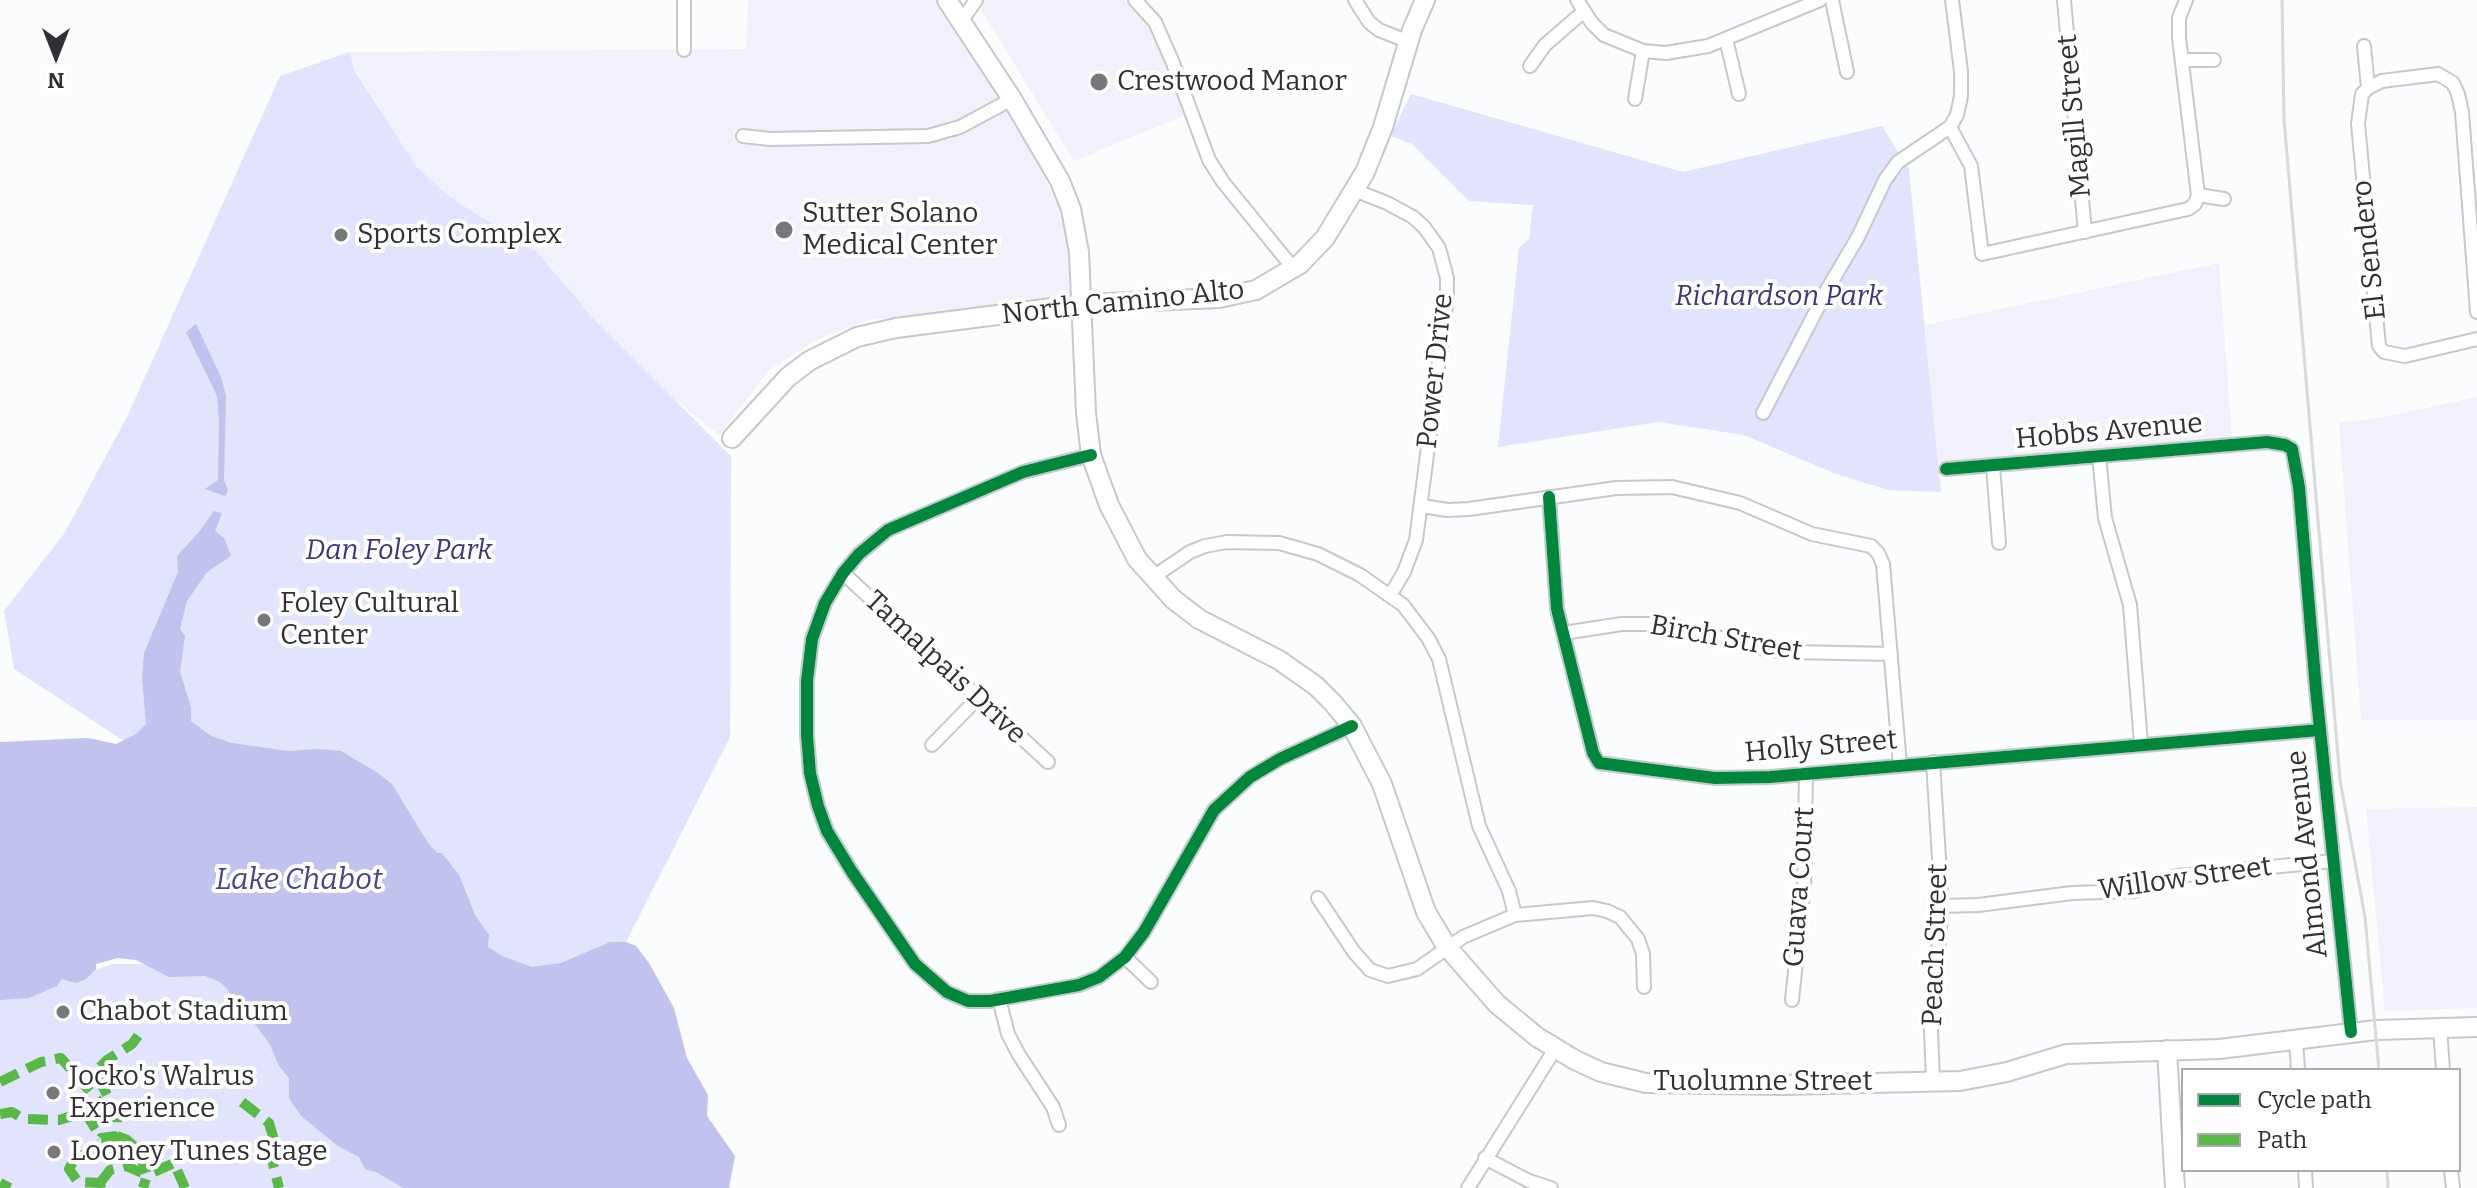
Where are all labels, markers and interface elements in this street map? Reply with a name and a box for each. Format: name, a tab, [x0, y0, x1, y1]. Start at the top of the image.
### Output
north arrow	[16, 16, 96, 96]
street label: Magill Street	[2051, 33, 2099, 199]
place label: Crestwood Manor	[1117, 65, 1347, 99]
text: N	[48, 67, 65, 94]
marker: Crestwood Manor	[1088, 71, 1110, 93]
street label: El Sendero	[2346, 178, 2394, 322]
place label: Sutter Solano Medical Center	[802, 197, 997, 263]
place label: Sports Complex	[357, 218, 562, 252]
marker: Sutter Solano Medical Center	[773, 219, 795, 241]
marker: Sports Complex	[332, 226, 350, 244]
street label: North Camino Alto	[1000, 274, 1246, 332]
park label: Richardson Park	[1675, 280, 1883, 314]
street label: Power Drive	[1411, 292, 1461, 450]
street label: Hobbs Avenue	[2014, 407, 2204, 457]
park label: Dan Foley Park	[305, 534, 493, 568]
street label: Tamalpais Drive	[857, 585, 1033, 751]
place label: Foley Cultural Center	[280, 587, 459, 653]
street label: Birch Street	[1648, 609, 1804, 669]
marker: Foley Cultural Center	[255, 611, 273, 629]
street label: Holly Street	[1743, 724, 1899, 770]
street label: Almond Avenue	[2280, 748, 2336, 960]
street label: Guava Court	[1778, 806, 1822, 968]
street label: Willow Street	[2096, 850, 2274, 908]
water label: Lake Chabot	[215, 863, 383, 899]
street label: Peach Street	[1916, 863, 1956, 1027]
place label: Chabot Stadium	[79, 995, 288, 1029]
marker: Chabot Stadium	[54, 1003, 72, 1021]
place label: Jocko's Walrus Experience	[69, 1060, 254, 1126]
street label: Tuolumne Street	[1653, 1065, 1873, 1099]
legend	[2181, 1068, 2461, 1172]
marker: Jocko's Walrus Experience	[44, 1084, 62, 1102]
text: Cycle path	[2257, 1086, 2372, 1114]
text: Path	[2257, 1126, 2307, 1154]
place label: Looney Tunes Stage	[70, 1135, 328, 1169]
marker: Looney Tunes Stage	[45, 1143, 63, 1161]

